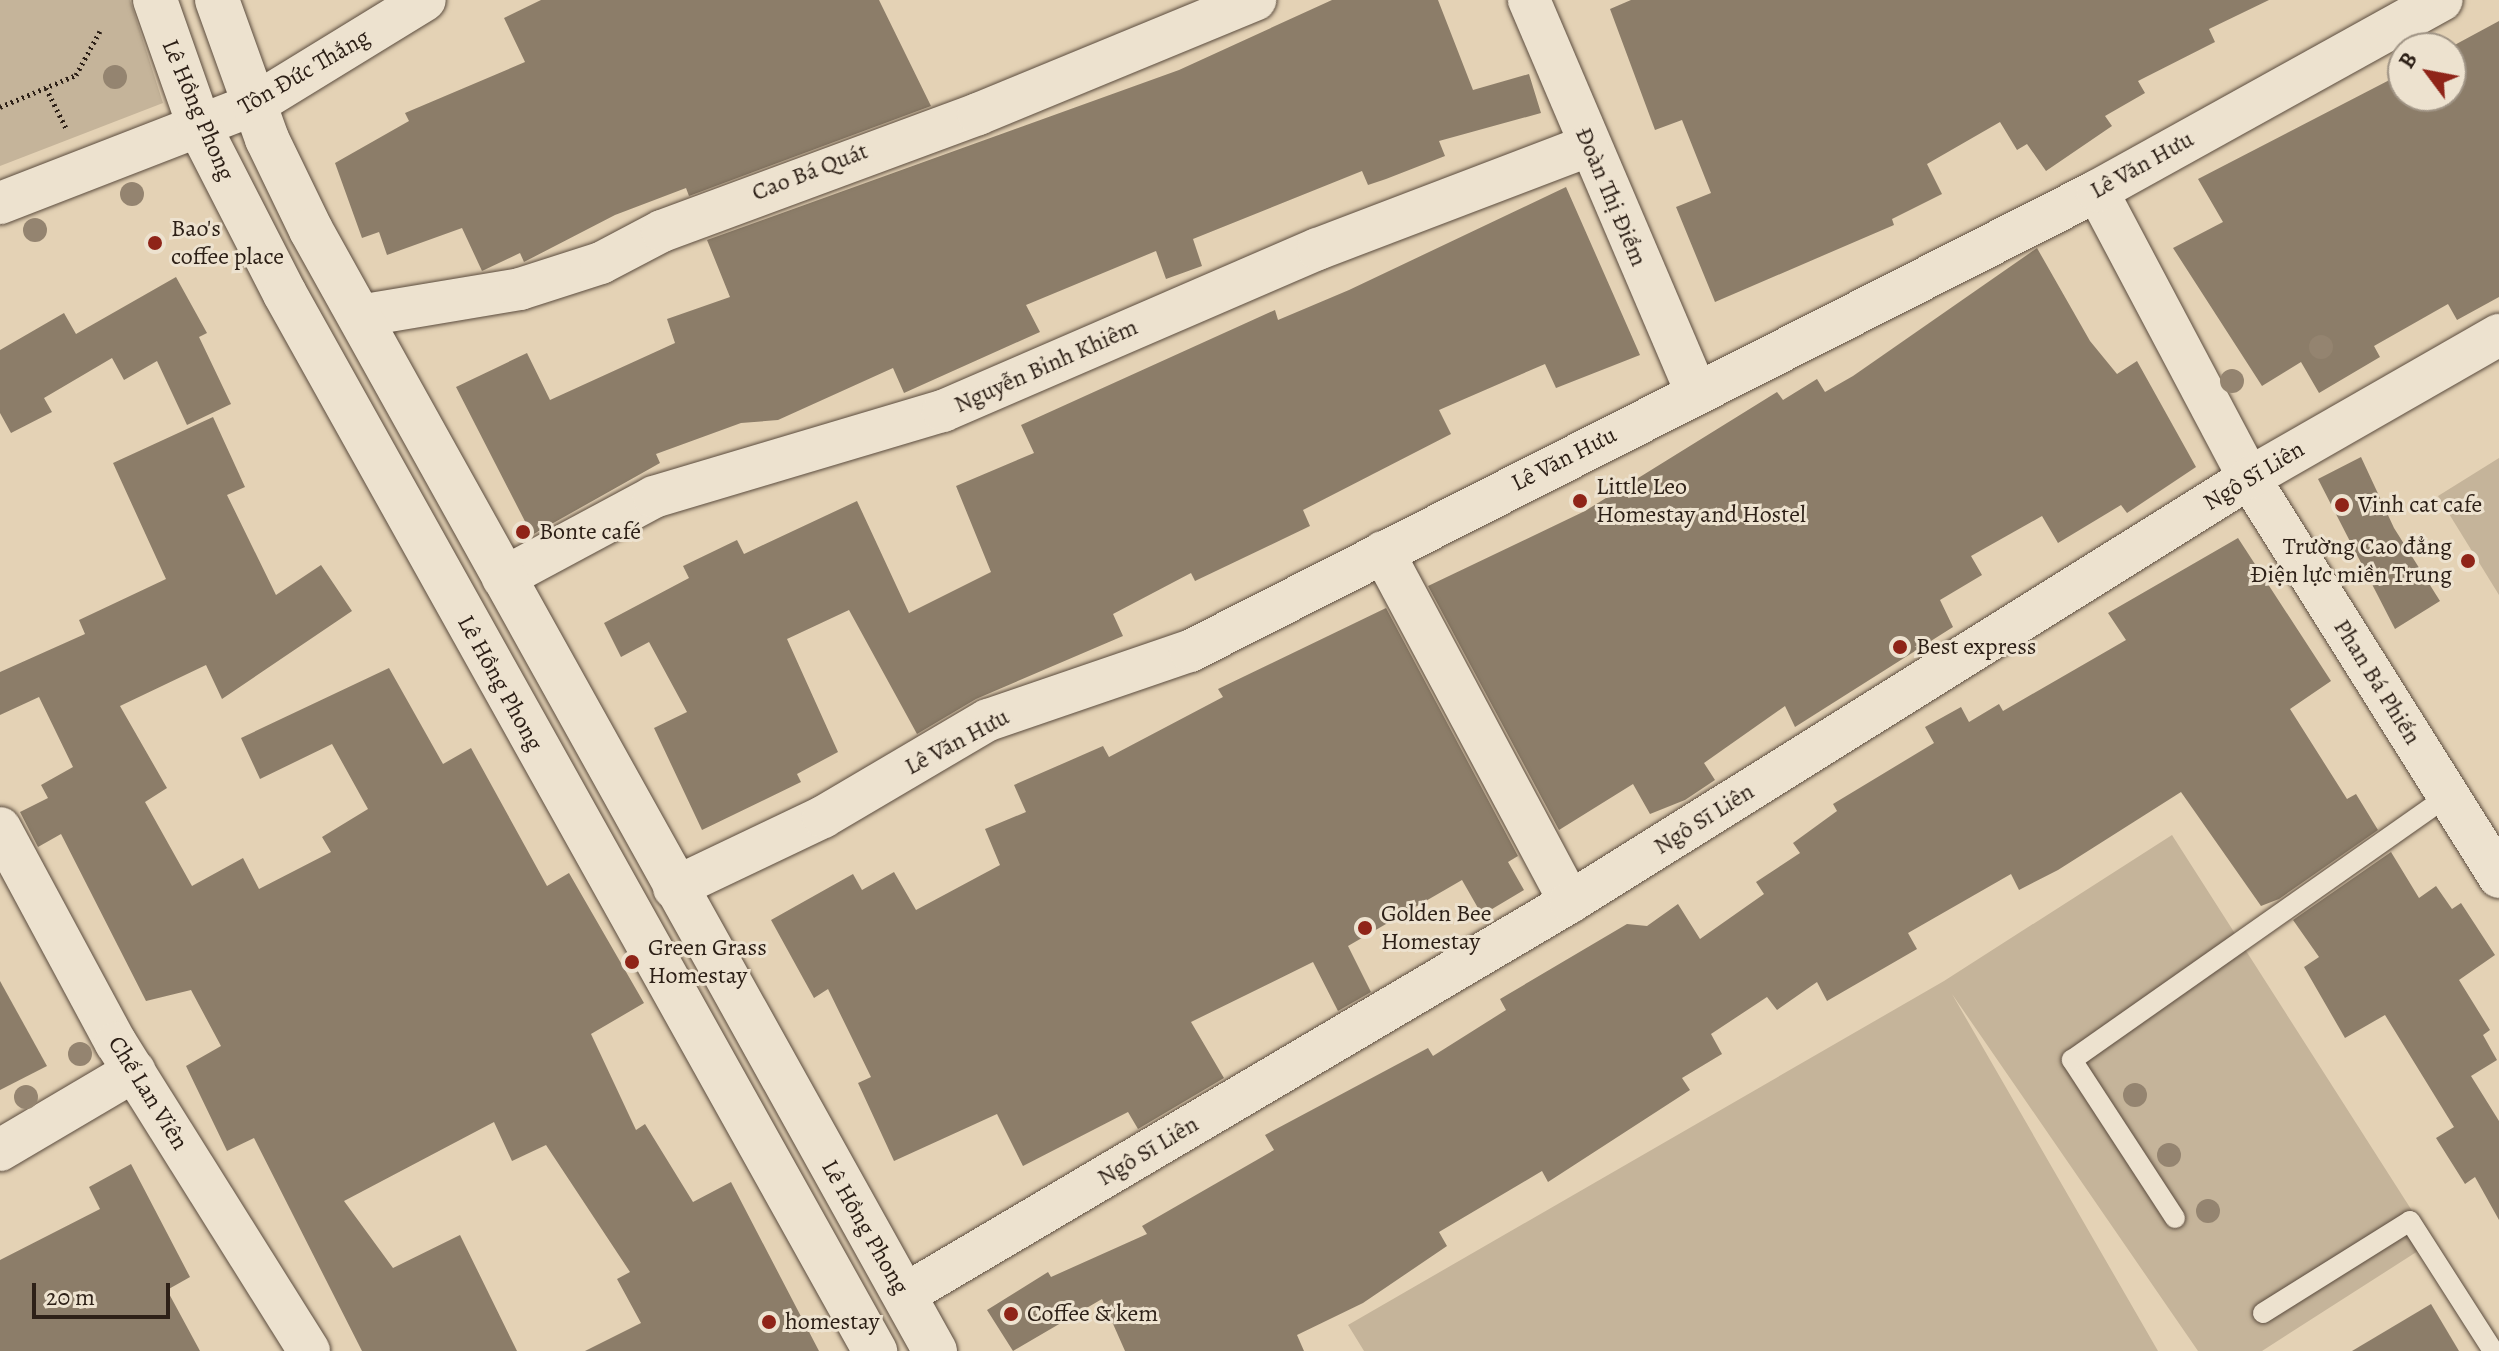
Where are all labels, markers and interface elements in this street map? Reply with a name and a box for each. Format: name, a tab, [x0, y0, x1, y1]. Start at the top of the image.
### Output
street label: Tôn Đức Thắng	[233, 23, 375, 121]
north arrow	[2387, 32, 2467, 112]
street label: Lê Hồng Phong	[155, 35, 241, 185]
text: B	[2392, 47, 2425, 74]
street label: Đoàn Thị Điểm	[1569, 123, 1653, 271]
street label: Lê Văn Hưu	[2085, 125, 2199, 205]
street label: Cao Bá Quát	[748, 137, 872, 207]
place label: Bao's coffee place	[171, 215, 284, 271]
marker: Bao's coffee place	[146, 234, 164, 252]
street label: Nguyễn Bỉnh Khiêm	[950, 313, 1142, 419]
street label: Lê Văn Hưu	[1507, 420, 1621, 498]
street label: Ngô Sĩ Liên	[2198, 435, 2310, 517]
place label: Little Leo Homestay and Hostel	[1596, 473, 1806, 529]
place label: Vinh cat cafe	[2358, 491, 2482, 519]
marker: Little Leo Homestay and Hostel	[1571, 492, 1589, 510]
marker: Vinh cat cafe	[2333, 496, 2351, 514]
place label: Bonte café	[539, 518, 641, 546]
marker: Bonte café	[514, 523, 532, 541]
place label: Trường Cao đẳng Điện lực miền Trung	[2250, 533, 2452, 589]
marker: Trường Cao đẳng Điện lực miền Trung	[2459, 552, 2477, 570]
street label: Lê Hồng Phong	[451, 610, 549, 756]
street label: Phan Bá Phiến	[2327, 614, 2427, 750]
place label: Best express	[1916, 633, 2037, 661]
marker: Best express	[1891, 638, 1909, 656]
street label: Lê Văn Hưu	[900, 703, 1014, 781]
street label: Ngô Sĩ Liên	[1649, 777, 1759, 861]
place label: Golden Bee Homestay	[1381, 900, 1491, 956]
marker: Golden Bee Homestay	[1356, 919, 1374, 937]
place label: Green Grass Homestay	[648, 934, 767, 990]
marker: Green Grass Homestay	[623, 953, 641, 971]
street label: Chế Lan Viên	[102, 1031, 194, 1155]
street label: Ngô Sĩ Liên	[1092, 1110, 1204, 1192]
street label: Lê Hồng Phong	[815, 1155, 915, 1299]
scale bar	[36, 1267, 174, 1317]
text: 20 m	[46, 1281, 95, 1313]
place label: Coffee & kem	[1027, 1300, 1158, 1328]
marker: Coffee & kem	[1002, 1305, 1020, 1323]
place label: homestay	[785, 1308, 879, 1336]
marker: homestay	[760, 1313, 778, 1331]

